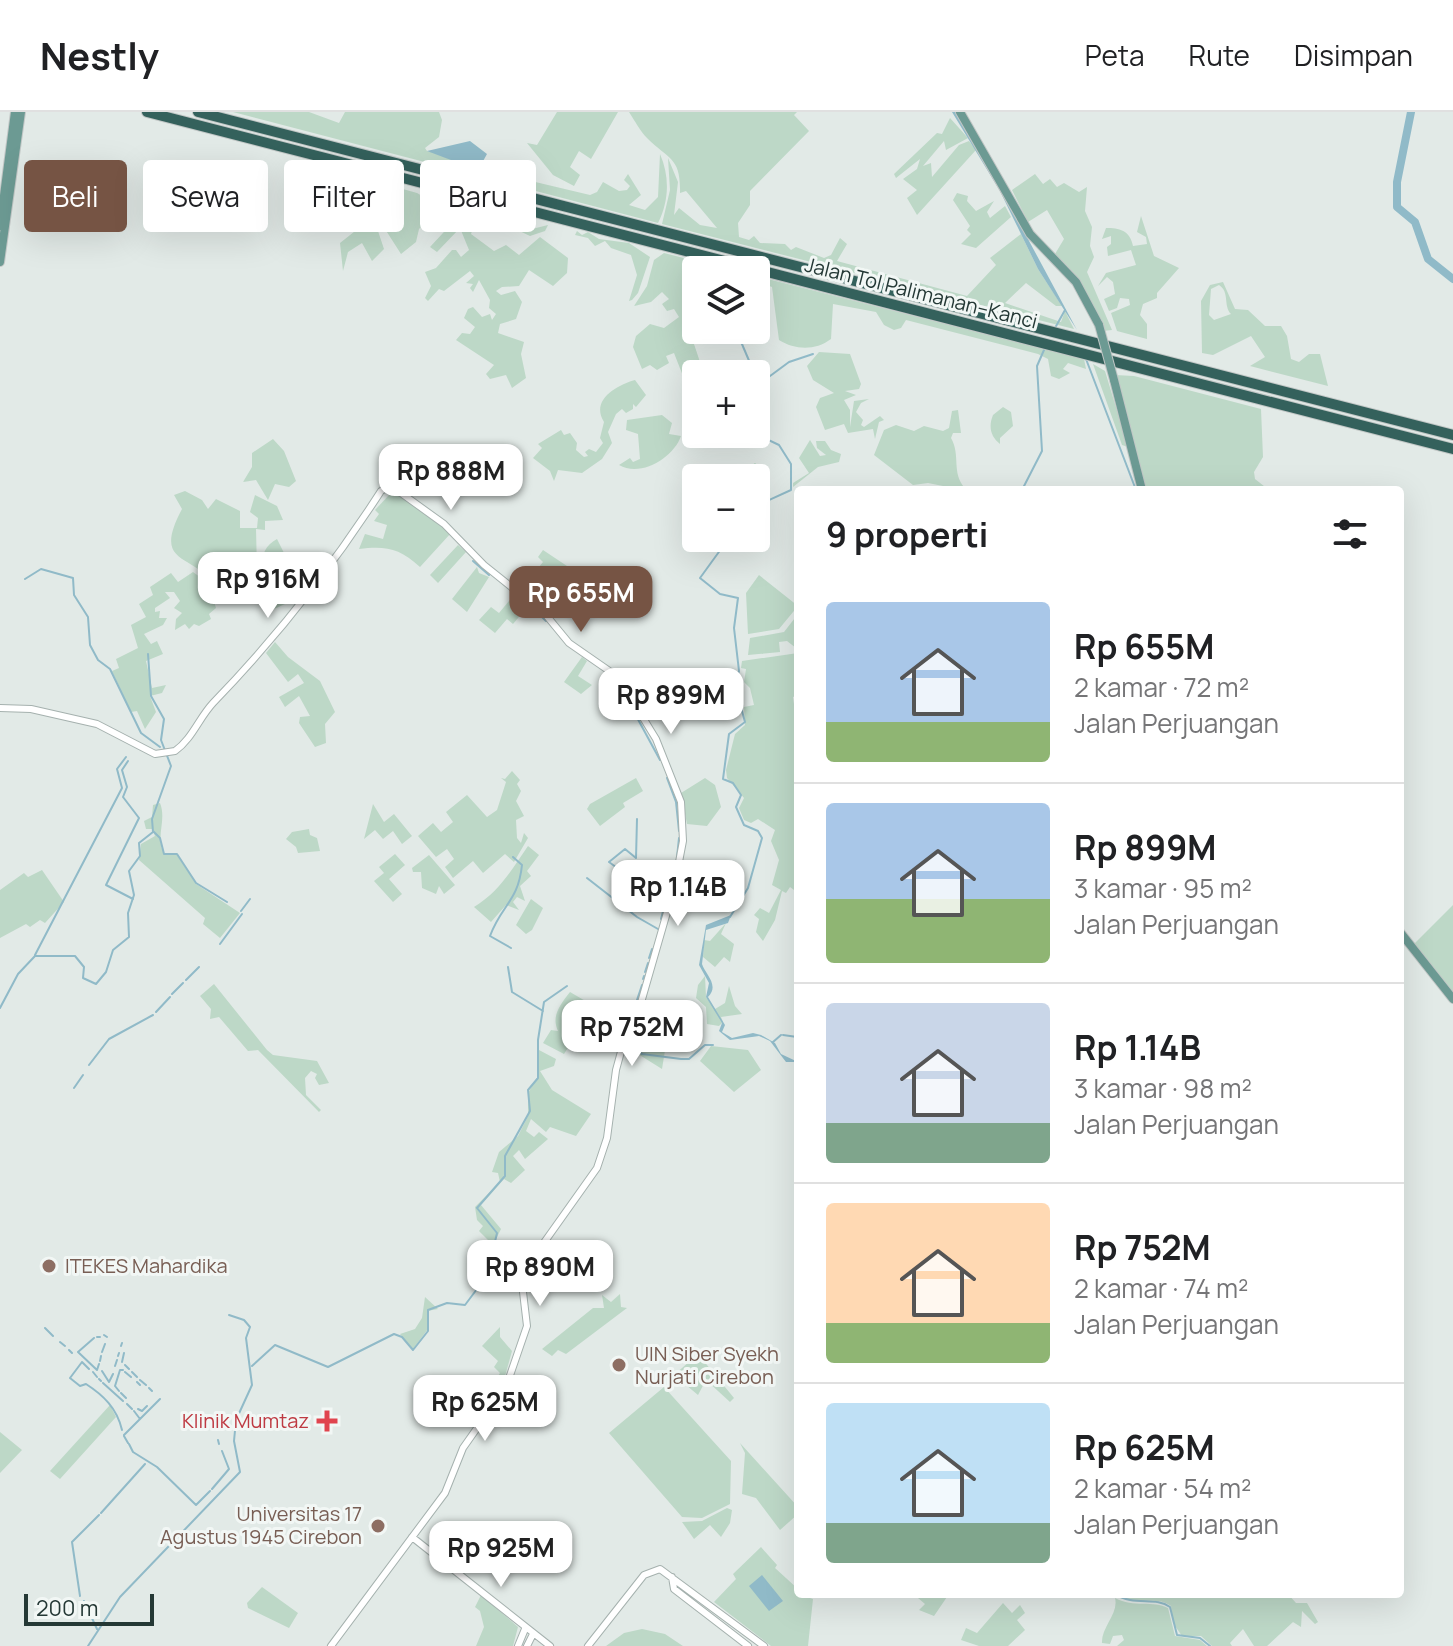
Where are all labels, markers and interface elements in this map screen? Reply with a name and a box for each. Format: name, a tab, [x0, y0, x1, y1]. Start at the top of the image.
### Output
text: Nestly	[40, 29, 159, 81]
text: Peta	[1085, 36, 1145, 74]
text: Rute	[1189, 36, 1250, 74]
text: Disimpan	[1294, 36, 1413, 74]
chip: Beli	[24, 160, 127, 232]
chip: Sewa	[143, 160, 268, 232]
chip: Filter	[284, 160, 404, 232]
chip: Baru	[420, 160, 536, 232]
street label: Jalan Tol Palimanan–Kanci	[802, 251, 1040, 335]
map controls	[682, 256, 770, 552]
button: layers	[682, 256, 770, 344]
button: +	[682, 360, 770, 448]
pin: Rp 888M	[377, 444, 525, 512]
text: Rp 888M	[397, 452, 505, 488]
button: −	[682, 464, 770, 552]
text: 9 properti	[826, 511, 988, 557]
icon: filters	[1328, 512, 1372, 556]
pin: Rp 916M	[194, 552, 342, 620]
text: Rp 916M	[216, 560, 320, 596]
pin: Rp 655M	[507, 566, 655, 634]
text: Rp 655M	[527, 574, 635, 610]
text: Rp 655M	[1074, 623, 1214, 669]
icon: home	[890, 634, 986, 730]
pin: Rp 899M	[597, 668, 745, 736]
text: 2 kamar · 72 m²	[1074, 669, 1249, 705]
text: Rp 899M	[617, 676, 725, 712]
text: Jalan Perjuangan	[1074, 705, 1279, 741]
text: Rp 899M	[1074, 824, 1216, 870]
icon: home	[890, 835, 986, 931]
pin: Rp 1.14B	[595, 860, 761, 928]
text: Rp 1.14B	[629, 868, 727, 904]
text: 3 kamar · 95 m²	[1074, 870, 1252, 906]
text: Jalan Perjuangan	[1074, 906, 1279, 942]
pin: Rp 752M	[558, 1000, 706, 1068]
text: Rp 752M	[580, 1008, 684, 1044]
text: Rp 1.14B	[1074, 1024, 1201, 1070]
icon: home	[890, 1035, 986, 1131]
text: 3 kamar · 98 m²	[1074, 1070, 1252, 1106]
text: Jalan Perjuangan	[1074, 1106, 1279, 1142]
text: Rp 752M	[1074, 1224, 1211, 1270]
icon: home	[890, 1235, 986, 1331]
pin: Rp 890M	[466, 1240, 614, 1308]
text: Rp 890M	[485, 1248, 595, 1284]
place label: ITEKES Mahardika	[65, 1252, 228, 1279]
marker: ITEKES Mahardika	[40, 1257, 58, 1275]
text: 2 kamar · 74 m²	[1074, 1270, 1249, 1306]
text: Jalan Perjuangan	[1074, 1306, 1279, 1342]
place label: UIN Siber Syekh Nurjati Cirebon	[635, 1340, 779, 1390]
marker: UIN Siber Syekh Nurjati Cirebon	[610, 1356, 628, 1374]
pin: Rp 625M	[411, 1375, 559, 1443]
text: Rp 625M	[431, 1383, 539, 1419]
place label: Klinik Mumtaz	[182, 1407, 309, 1434]
marker: Klinik Mumtaz	[316, 1410, 338, 1432]
text: Rp 625M	[1074, 1424, 1215, 1470]
icon: home	[890, 1435, 986, 1531]
text: 2 kamar · 54 m²	[1074, 1470, 1252, 1506]
place label: Universitas 17 Agustus 1945 Cirebon	[160, 1500, 362, 1550]
text: Jalan Perjuangan	[1074, 1506, 1279, 1542]
marker: Universitas 17 Agustus 1945 Cirebon	[369, 1517, 387, 1535]
pin: Rp 925M	[427, 1521, 575, 1589]
text: Rp 925M	[447, 1529, 555, 1565]
scale bar	[24, 1590, 154, 1626]
text: 200 m	[36, 1593, 98, 1623]

